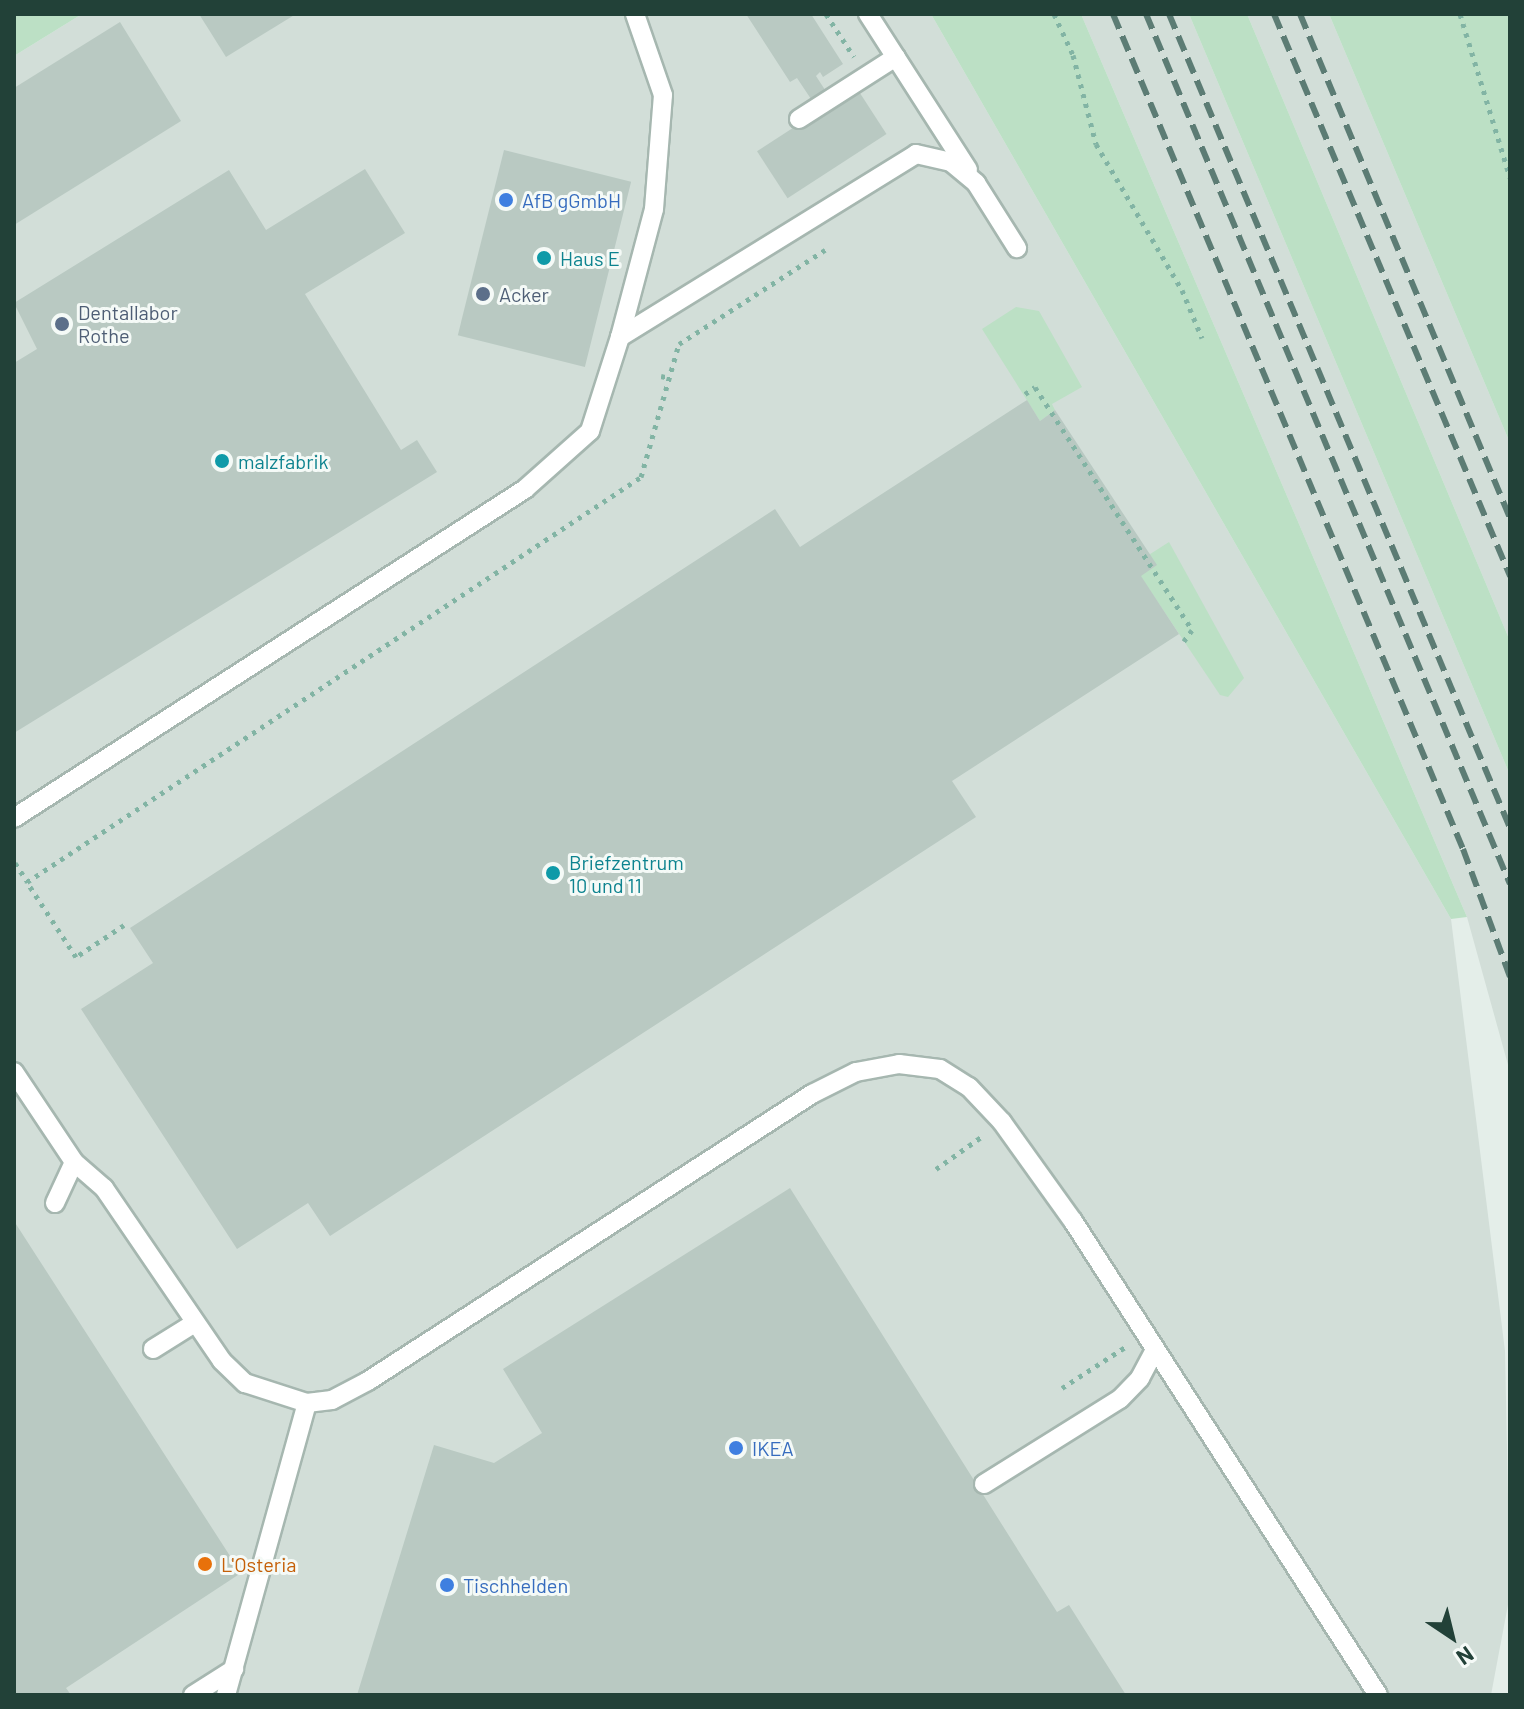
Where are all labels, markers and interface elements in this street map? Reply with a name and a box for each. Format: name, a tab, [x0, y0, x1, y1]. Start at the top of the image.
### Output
place label: AfB gGmbH	[522, 188, 621, 212]
marker: AfB gGmbH	[497, 191, 515, 209]
place label: Haus E	[560, 246, 620, 270]
marker: Haus E	[535, 249, 553, 267]
place label: Acker	[499, 282, 549, 306]
marker: Acker	[474, 285, 492, 303]
place label: Dentallabor Rothe	[78, 300, 178, 347]
marker: Dentallabor Rothe	[53, 315, 71, 333]
place label: malzfabrik	[238, 449, 329, 473]
marker: malzfabrik	[213, 452, 231, 470]
place label: Briefzentrum 10 und 11	[569, 850, 684, 897]
marker: Briefzentrum 10 und 11	[544, 864, 562, 882]
place label: IKEA	[752, 1436, 794, 1460]
marker: IKEA	[727, 1439, 745, 1457]
place label: L'Osteria	[221, 1552, 296, 1576]
marker: L'Osteria	[196, 1555, 214, 1573]
place label: Tischhelden	[463, 1573, 568, 1597]
marker: Tischhelden	[438, 1576, 456, 1594]
north arrow	[1412, 1597, 1492, 1677]
text: N	[1452, 1642, 1479, 1672]

